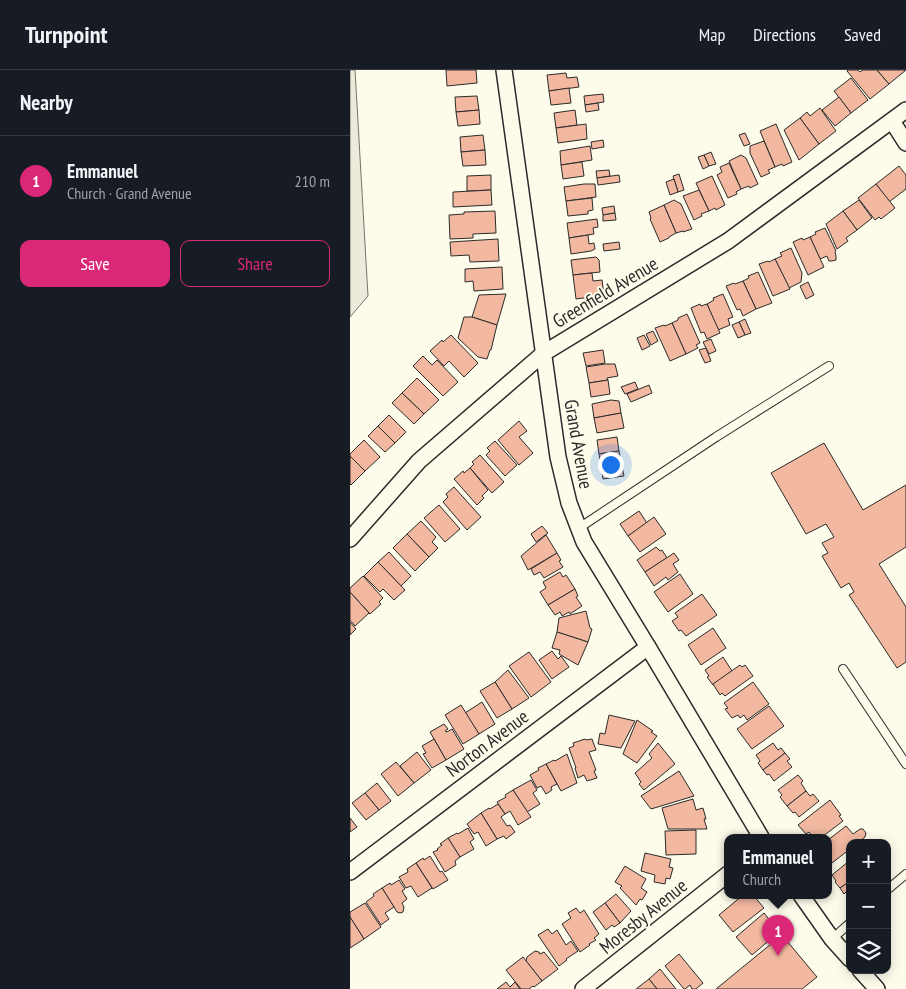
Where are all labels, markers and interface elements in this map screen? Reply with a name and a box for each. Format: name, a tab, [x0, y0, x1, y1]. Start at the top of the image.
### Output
text: Turnpoint	[25, 19, 107, 50]
text: Map	[699, 23, 725, 46]
text: Directions	[753, 23, 816, 46]
text: Saved	[844, 23, 881, 46]
text: Nearby	[20, 89, 73, 116]
text: Emmanuel	[67, 159, 138, 183]
text: 1	[32, 171, 40, 191]
text: 210 m	[295, 171, 330, 191]
text: Church · Grand Avenue	[67, 183, 192, 203]
button: Save	[20, 240, 170, 287]
button: Share	[180, 240, 330, 287]
street label: Greenfield Avenue	[548, 251, 662, 333]
street label: Grand Avenue	[559, 397, 599, 491]
your location	[598, 452, 624, 478]
street label: Norton Avenue	[441, 704, 533, 782]
popup	[724, 834, 832, 899]
map controls	[846, 839, 891, 974]
button: +	[846, 839, 891, 884]
text: Emmanuel	[743, 845, 813, 869]
text: Church	[743, 869, 781, 889]
street label: Moresby Avenue	[594, 873, 692, 959]
button: −	[846, 884, 891, 929]
pin: 1	[762, 915, 794, 956]
button: layers	[846, 929, 891, 974]

